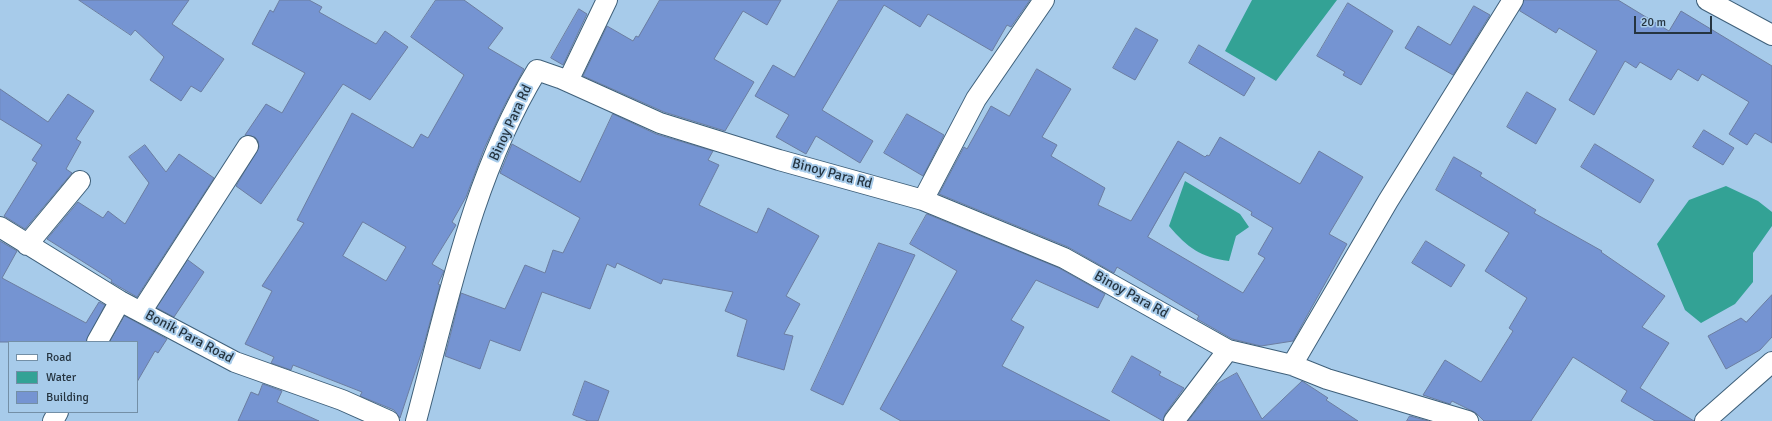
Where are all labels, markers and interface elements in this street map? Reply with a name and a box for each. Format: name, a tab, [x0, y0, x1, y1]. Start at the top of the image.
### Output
scale bar	[1636, 8, 1714, 34]
text: 20 m	[1641, 15, 1666, 30]
street label: Binoy Para Rd	[486, 82, 536, 164]
street label: Binoy Para Rd	[790, 155, 874, 193]
street label: Binoy Para Rd	[1091, 268, 1171, 322]
street label: Bonik Para Road	[142, 307, 236, 367]
legend	[8, 341, 138, 413]
text: Road	[46, 350, 72, 365]
text: Water	[46, 370, 76, 385]
text: Building	[46, 390, 89, 405]

